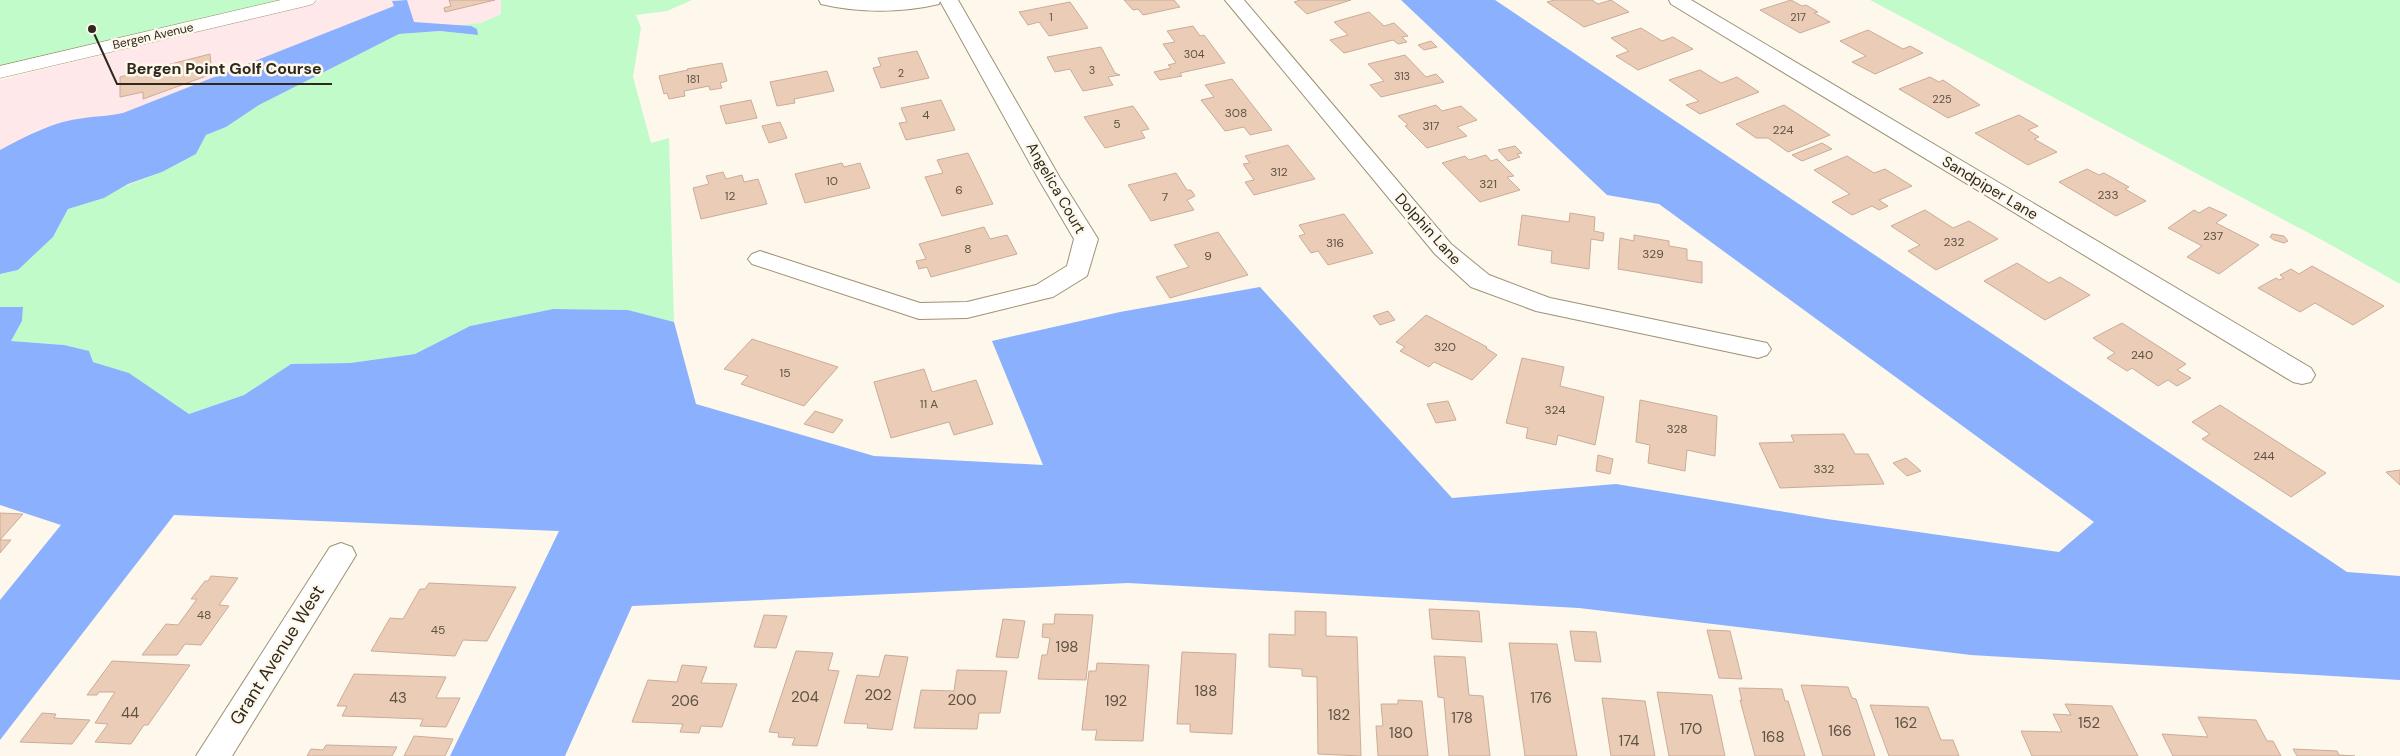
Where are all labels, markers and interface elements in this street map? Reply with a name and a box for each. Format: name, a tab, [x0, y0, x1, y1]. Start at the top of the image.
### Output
house number: 1	[1049, 10, 1053, 24]
house number: 217	[1790, 10, 1806, 24]
street label: Bergen Avenue	[111, 19, 195, 53]
house number: 304	[1184, 47, 1205, 61]
callout: Bergen Point Golf Course	[117, 53, 332, 84]
text: Bergen Point Golf Course	[126, 58, 322, 79]
house number: 3	[1089, 63, 1095, 77]
house number: 2	[898, 66, 904, 80]
house number: 313	[1394, 69, 1410, 83]
house number: 181	[686, 72, 700, 86]
house number: 225	[1932, 92, 1952, 106]
house number: 308	[1225, 105, 1247, 121]
house number: 4	[922, 107, 930, 123]
house number: 5	[1113, 116, 1121, 132]
house number: 317	[1422, 118, 1440, 134]
house number: 224	[1773, 122, 1793, 138]
street label: Angelica Court	[1022, 139, 1090, 237]
street label: Sandpiper Lane	[1938, 151, 2042, 225]
house number: 312	[1270, 164, 1288, 180]
house number: 10	[826, 173, 838, 189]
house number: 321	[1479, 176, 1497, 192]
house number: 6	[955, 182, 963, 198]
house number: 233	[2097, 187, 2119, 203]
house number: 12	[725, 188, 735, 204]
house number: 7	[1162, 189, 1168, 205]
street label: Dolphin Lane	[1390, 189, 1466, 269]
house number: 237	[2203, 228, 2223, 244]
house number: 232	[1944, 234, 1965, 250]
house number: 316	[1326, 235, 1344, 251]
house number: 8	[964, 241, 972, 257]
house number: 329	[1642, 246, 1664, 262]
house number: 9	[1204, 248, 1212, 264]
house number: 320	[1434, 339, 1456, 355]
house number: 240	[2131, 347, 2153, 363]
house number: 15	[779, 365, 791, 381]
house number: 11 A	[920, 396, 938, 412]
house number: 324	[1544, 402, 1566, 418]
house number: 328	[1666, 421, 1688, 437]
house number: 244	[2253, 448, 2275, 464]
house number: 332	[1813, 461, 1835, 477]
street label: Grant Avenue West	[224, 581, 330, 729]
house number: 48	[197, 607, 211, 623]
house number: 45	[431, 622, 445, 638]
house number: 198	[1056, 637, 1078, 657]
house number: 188	[1195, 681, 1217, 701]
house number: 202	[864, 685, 892, 705]
house number: 204	[791, 687, 819, 707]
house number: 43	[389, 688, 407, 708]
house number: 176	[1530, 688, 1552, 708]
house number: 200	[947, 690, 977, 710]
house number: 206	[671, 691, 699, 711]
house number: 192	[1105, 691, 1127, 711]
house number: 44	[121, 703, 139, 723]
house number: 182	[1328, 705, 1350, 725]
house number: 178	[1451, 708, 1473, 728]
house number: 162	[1895, 713, 1917, 733]
house number: 152	[2078, 713, 2100, 733]
house number: 170	[1680, 719, 1702, 739]
house number: 166	[1828, 721, 1852, 741]
house number: 180	[1389, 723, 1413, 743]
house number: 168	[1761, 727, 1785, 747]
house number: 174	[1619, 731, 1639, 751]

